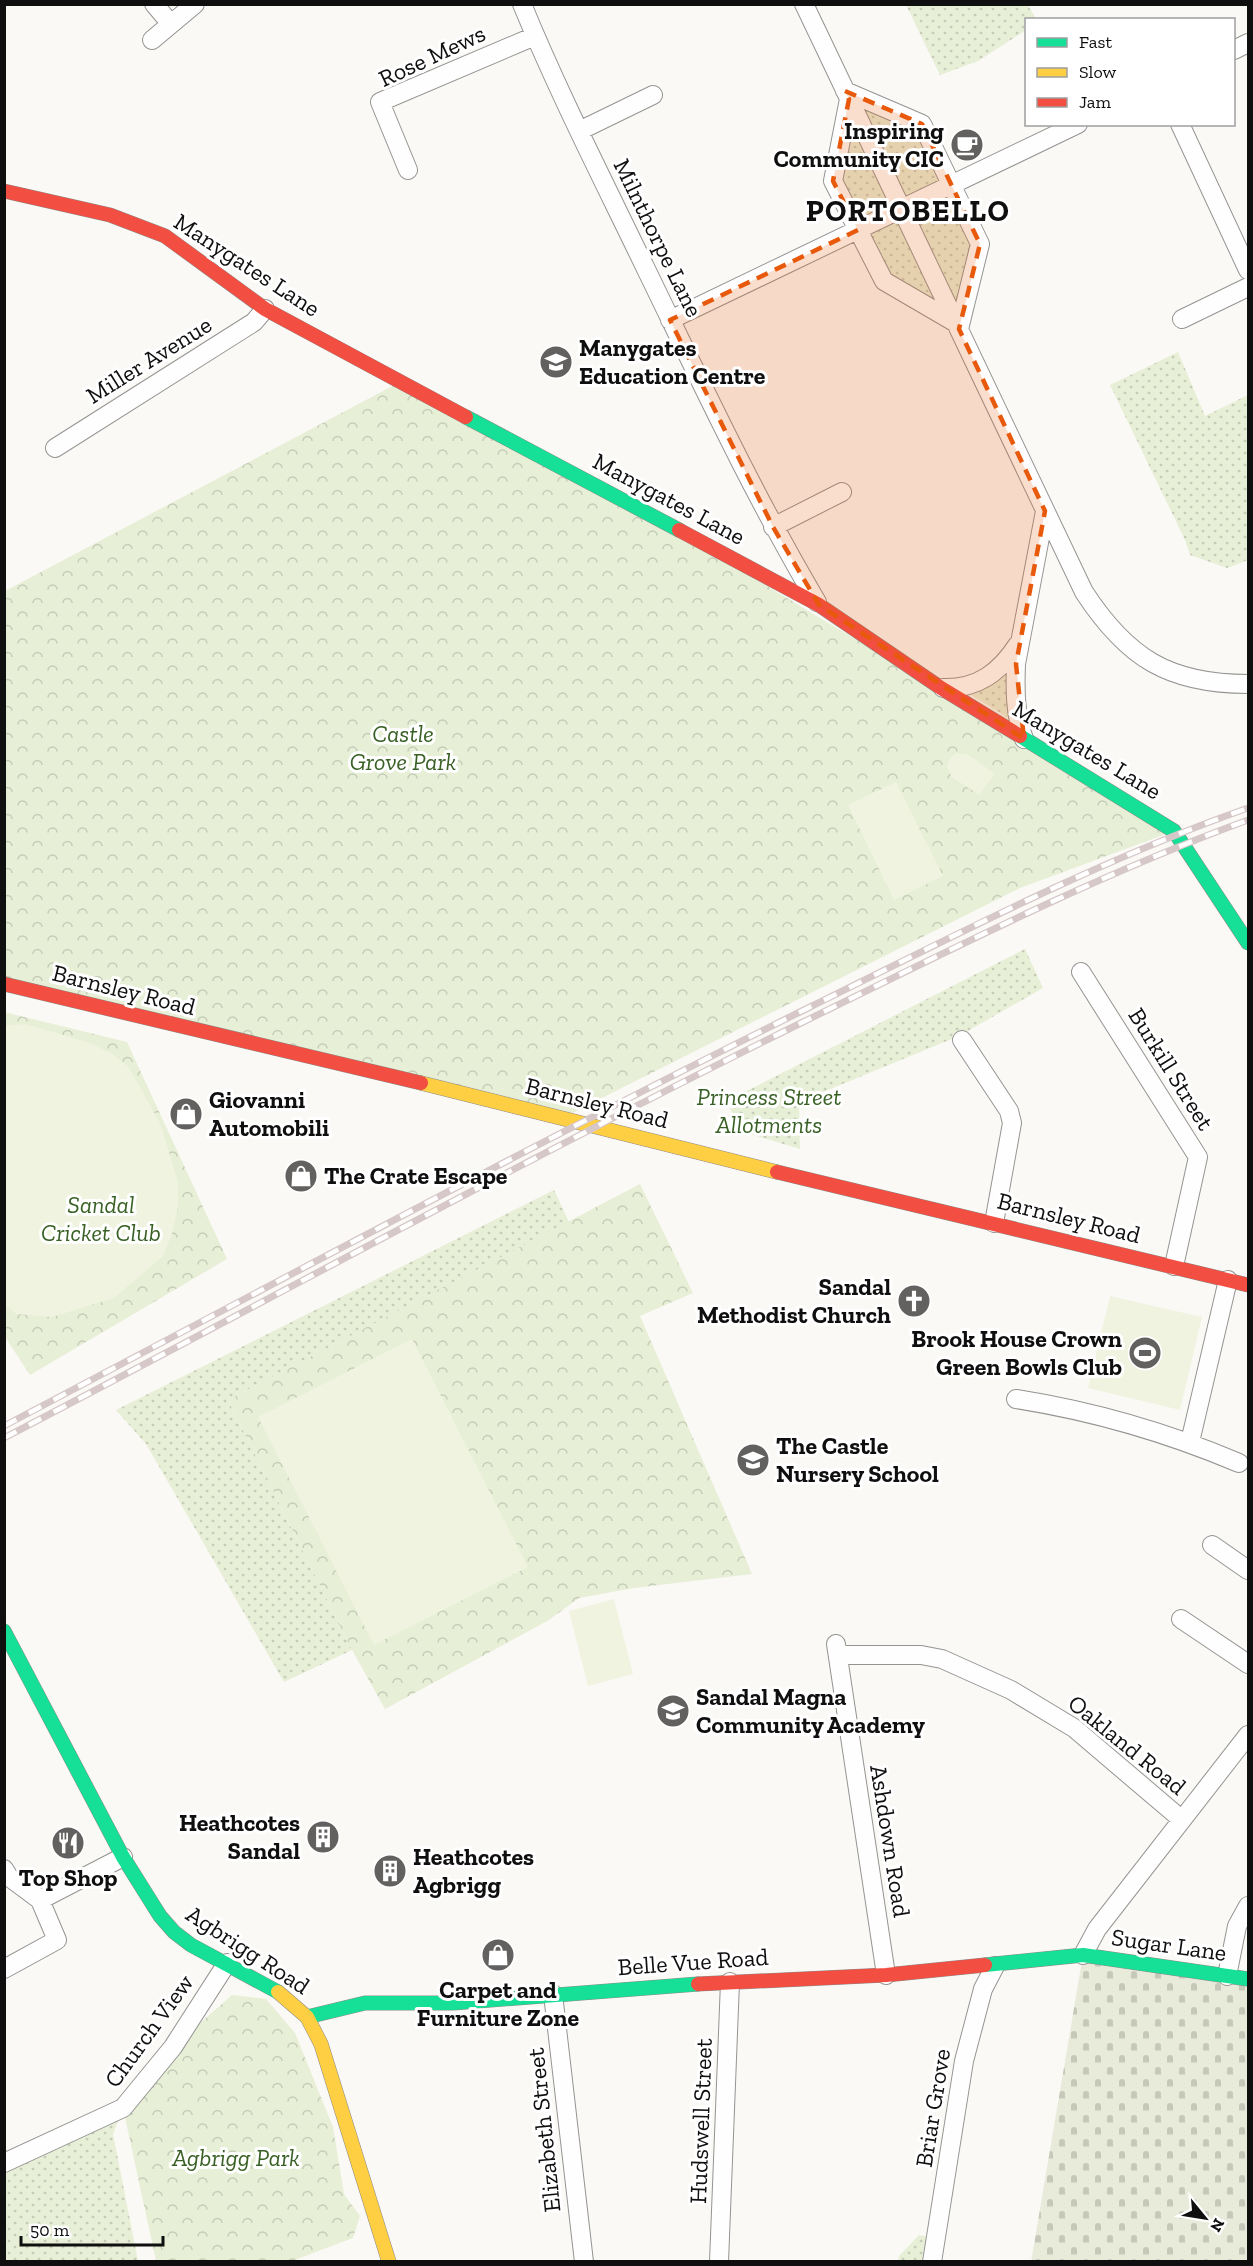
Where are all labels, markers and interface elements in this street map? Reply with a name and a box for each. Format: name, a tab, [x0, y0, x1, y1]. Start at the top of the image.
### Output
street label: Rose Mews	[374, 18, 490, 93]
legend	[1025, 18, 1235, 126]
text: Fast	[1079, 31, 1112, 53]
text: Slow	[1079, 61, 1116, 83]
text: Jam	[1079, 91, 1111, 113]
place label: Inspiring Community CIC	[773, 116, 944, 173]
cafe icon: Inspiring Community CIC	[949, 127, 985, 163]
street label: Milnthorpe Lane	[608, 154, 709, 322]
district label: PORTOBELLO	[806, 193, 1010, 229]
street label: Manygates Lane	[169, 207, 326, 323]
street label: Miller Avenue	[81, 310, 217, 410]
place label: Manygates Education Centre	[579, 333, 766, 390]
school or university icon: Manygates Education Centre	[538, 344, 574, 380]
street label: Manygates Lane	[588, 446, 750, 551]
street label: Manygates Lane	[1008, 694, 1167, 805]
park label: Castle Grove Park	[350, 719, 457, 776]
street label: Barnsley Road	[50, 958, 199, 1021]
street label: Burkill Street	[1122, 1002, 1220, 1135]
street label: Barnsley Road	[523, 1071, 672, 1134]
park label: Princess Street Allotments	[697, 1082, 841, 1139]
place label: Giovanni Automobili	[209, 1085, 329, 1142]
shop icon: Giovanni Automobili	[168, 1096, 204, 1132]
shop icon: The Crate Escape	[283, 1158, 319, 1194]
place label: The Crate Escape	[324, 1161, 508, 1190]
street label: Barnsley Road	[995, 1186, 1144, 1249]
park label: Sandal Cricket Club	[41, 1190, 161, 1247]
place label: Sandal Methodist Church	[697, 1272, 891, 1329]
church icon: Sandal Methodist Church	[896, 1283, 932, 1319]
place label: Brook House Crown Green Bowls Club	[911, 1324, 1122, 1381]
sports icon: Brook House Crown Green Bowls Club	[1127, 1335, 1163, 1371]
place label: The Castle Nursery School	[776, 1431, 939, 1488]
school or university icon: The Castle Nursery School	[735, 1442, 771, 1478]
place label: Sandal Magna Community Academy	[696, 1682, 925, 1739]
street label: Oakland Road	[1062, 1688, 1192, 1801]
school or university icon: Sandal Magna Community Academy	[655, 1693, 691, 1729]
street label: Ashdown Road	[864, 1763, 917, 1919]
place label: Heathcotes Sandal	[179, 1808, 300, 1865]
building icon: Heathcotes Sandal	[305, 1819, 341, 1855]
restaurant icon: Top Shop	[50, 1825, 86, 1861]
place label: Heathcotes Agbrigg	[413, 1842, 534, 1899]
building icon: Heathcotes Agbrigg	[372, 1853, 408, 1889]
place label: Top Shop	[19, 1863, 118, 1892]
street label: Agbrigg Road	[181, 1899, 315, 2000]
street label: Sugar Lane	[1110, 1922, 1228, 1967]
shop icon: Carpet and Furniture Zone	[480, 1937, 516, 1973]
street label: Belle Vue Road	[617, 1942, 769, 1981]
street label: Church View	[98, 1968, 200, 2093]
place label: Carpet and Furniture Zone	[417, 1975, 580, 2032]
street label: Hudswell Street	[683, 2038, 718, 2204]
street label: Elizabeth Street	[520, 2046, 567, 2214]
street label: Briar Grove	[909, 2047, 956, 2169]
park label: Agbrigg Park	[171, 2143, 300, 2172]
north arrow	[1175, 2188, 1235, 2248]
scale bar	[21, 2209, 164, 2247]
text: N	[1206, 2215, 1229, 2235]
text: 50 m	[30, 2219, 70, 2241]

